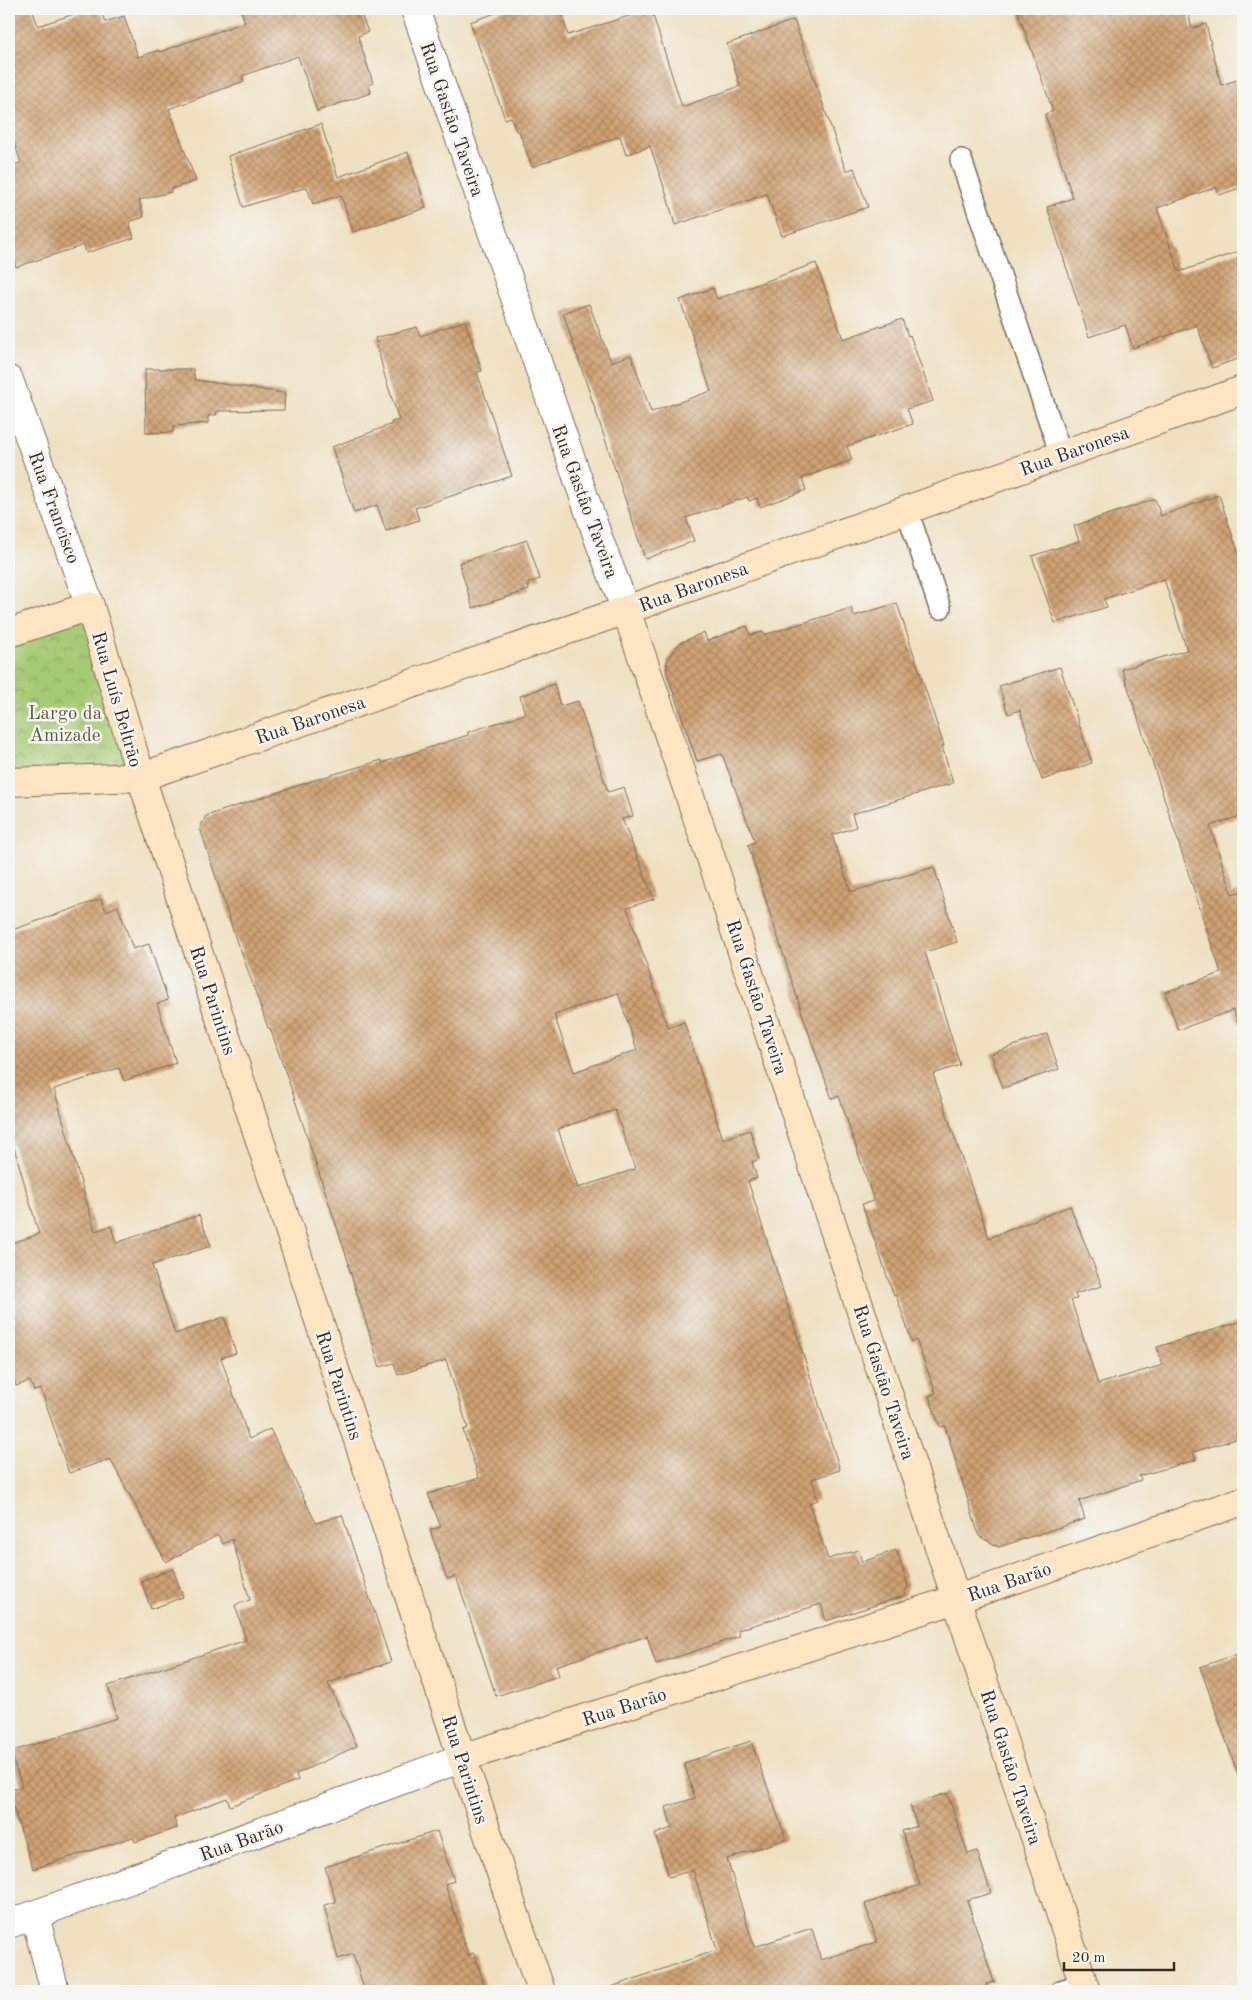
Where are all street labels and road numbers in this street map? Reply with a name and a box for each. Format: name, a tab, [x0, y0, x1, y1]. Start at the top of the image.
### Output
street label: Rua Gastão Taveira	[415, 40, 486, 200]
street label: Rua Gastão Taveira	[547, 422, 621, 582]
street label: Rua Baronesa	[1018, 424, 1133, 481]
street label: Rua Francisco	[24, 449, 82, 567]
street label: Rua Baronesa	[637, 560, 752, 617]
street label: Rua Luís Beltrão	[87, 630, 144, 770]
street label: Rua Baronesa	[253, 693, 369, 749]
street label: Rua Gastão Taveira	[722, 918, 790, 1078]
street label: Rua Parintins	[185, 944, 238, 1058]
street label: Rua Gastão Taveira	[849, 1303, 917, 1463]
street label: Rua Parintins	[311, 1329, 364, 1443]
street label: Rua Barão	[965, 1560, 1054, 1607]
street label: Rua Barão	[580, 1686, 669, 1731]
street label: Rua Gastão Taveira	[976, 1688, 1044, 1848]
street label: Rua Parintins	[437, 1713, 490, 1827]
street label: Rua Barão	[197, 1818, 286, 1866]

